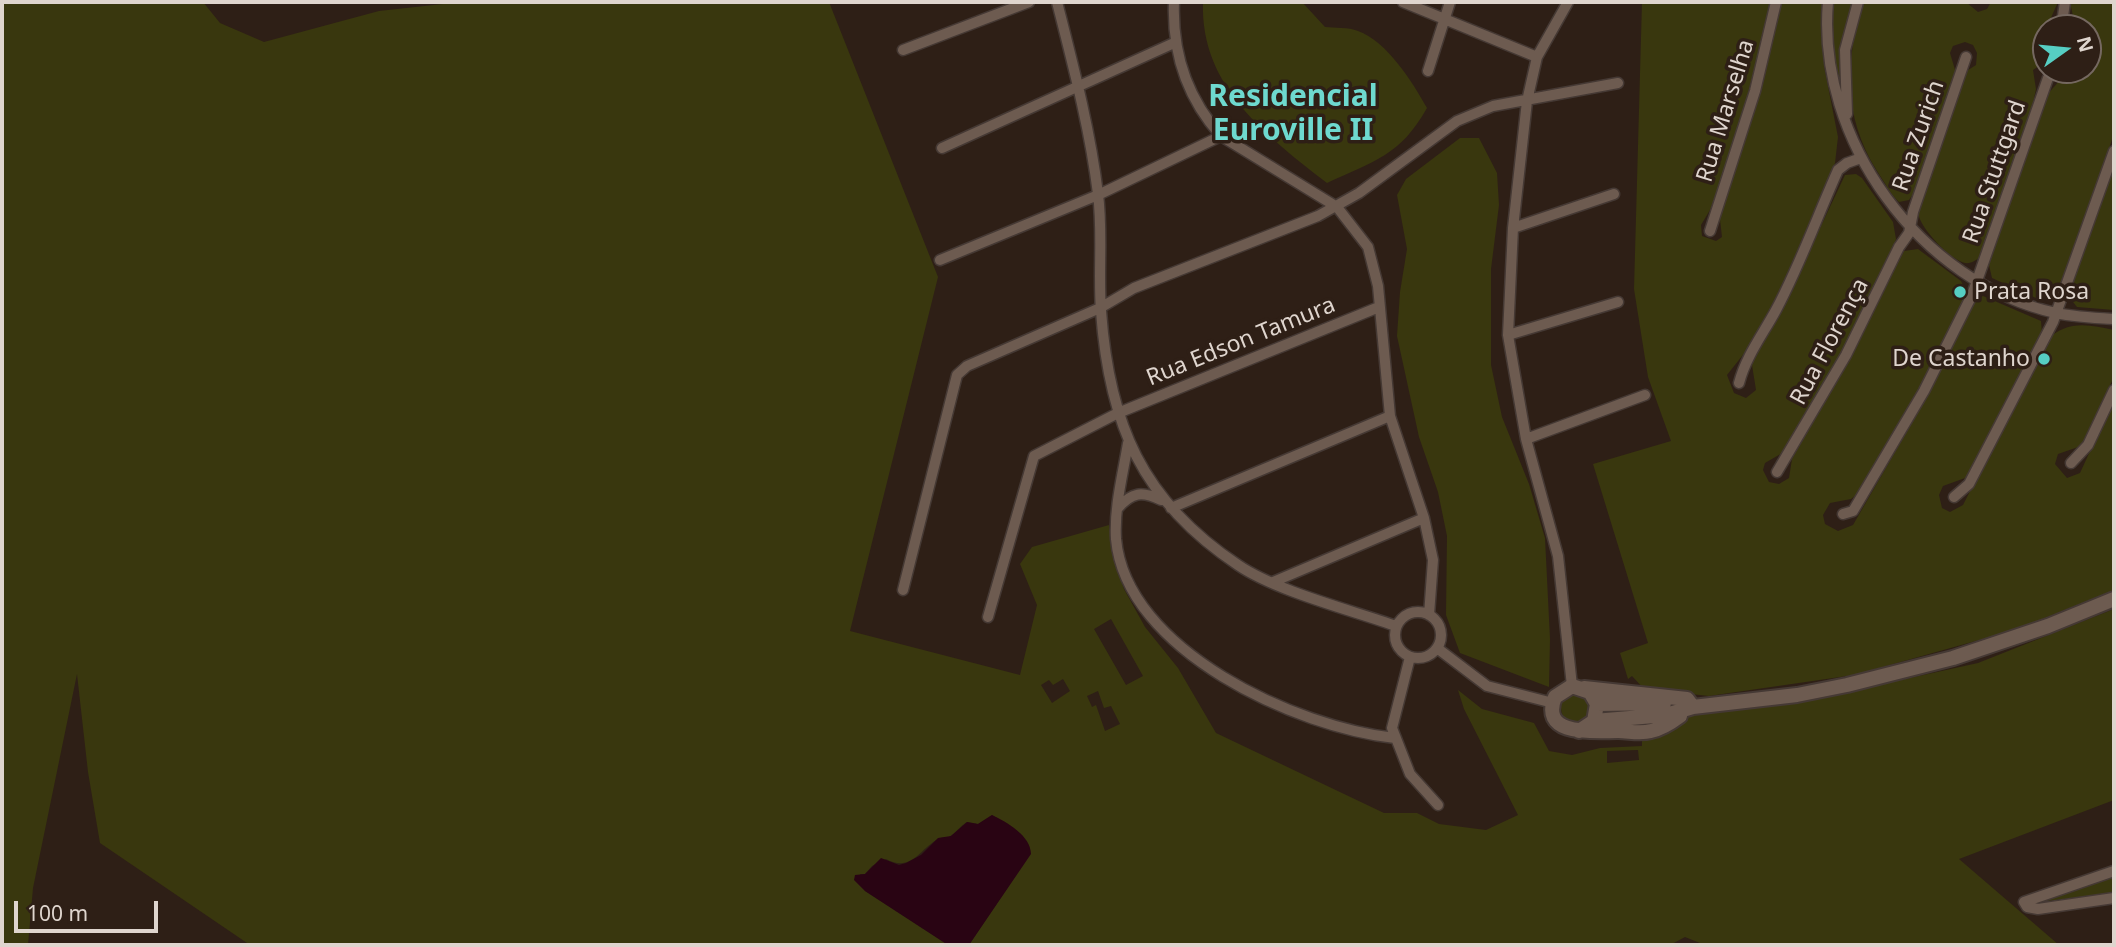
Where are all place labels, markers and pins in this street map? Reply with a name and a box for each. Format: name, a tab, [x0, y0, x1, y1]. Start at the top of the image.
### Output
place label: Prata Rosa	[1974, 278, 2089, 306]
marker: Prata Rosa	[1952, 284, 1968, 300]
place label: De Castanho	[1892, 345, 2030, 373]
marker: De Castanho	[2036, 351, 2052, 367]

